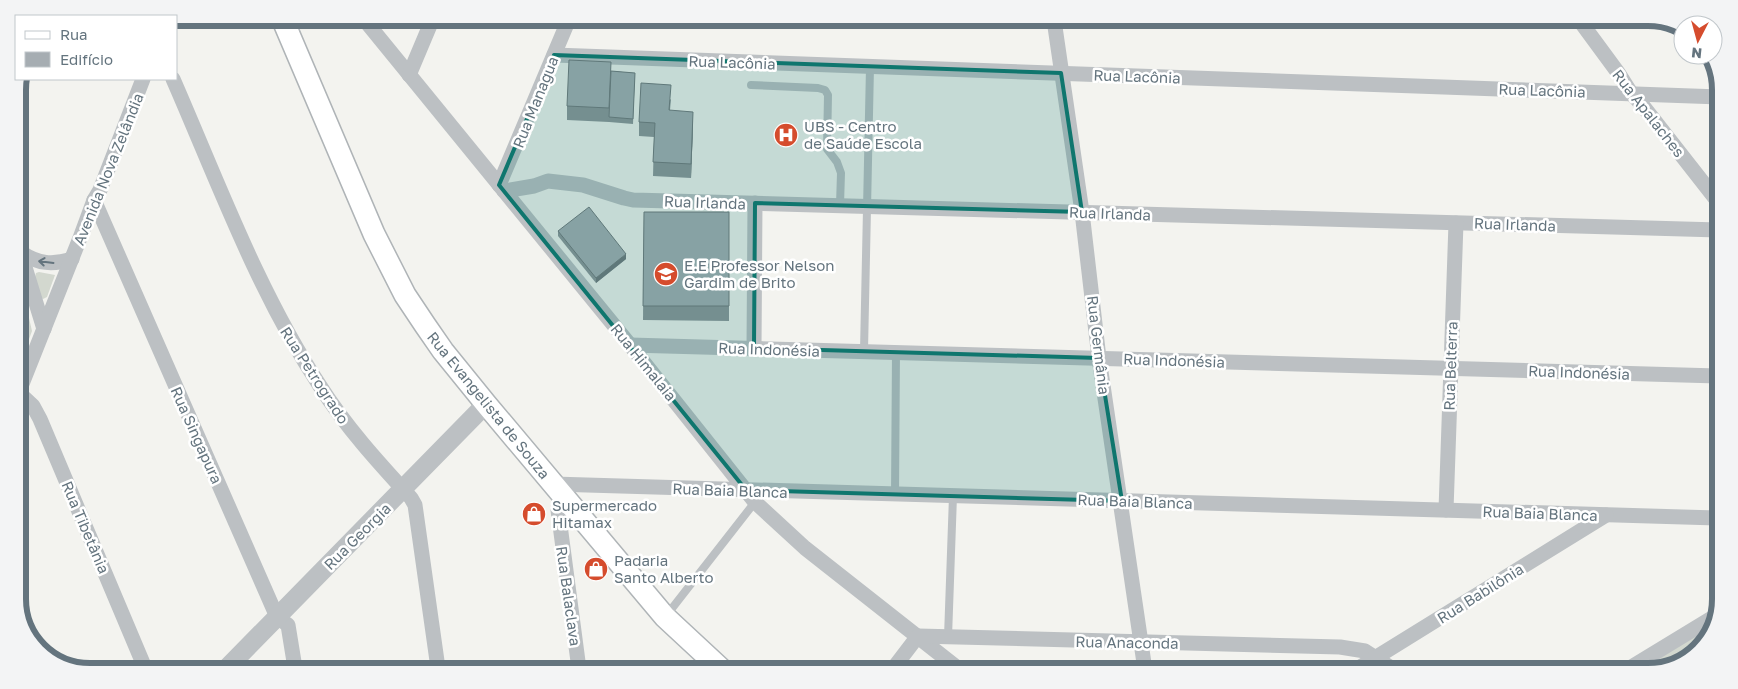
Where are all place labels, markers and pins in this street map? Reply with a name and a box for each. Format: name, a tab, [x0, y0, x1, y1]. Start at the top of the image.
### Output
place label: UBS - Centro de Saúde Escola	[804, 117, 922, 152]
hospital icon: UBS - Centro de Saúde Escola	[773, 122, 799, 148]
place label: E.E Professor Nelson Gardim de Brito	[684, 256, 835, 291]
school or university icon: E.E Professor Nelson Gardim de Brito	[653, 261, 679, 287]
place label: Supermercado Hitamax	[552, 496, 657, 531]
shop icon: Supermercado Hitamax	[521, 501, 547, 527]
place label: Padaria Santo Alberto	[614, 551, 714, 586]
shop icon: Padaria Santo Alberto	[583, 556, 609, 582]

